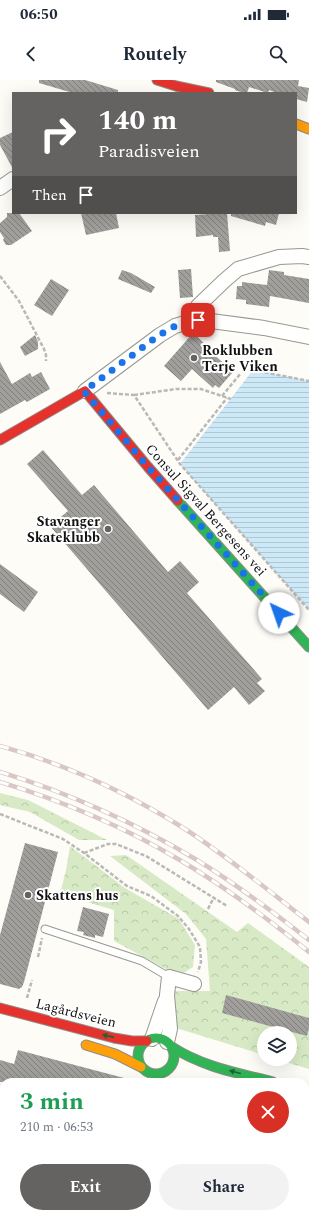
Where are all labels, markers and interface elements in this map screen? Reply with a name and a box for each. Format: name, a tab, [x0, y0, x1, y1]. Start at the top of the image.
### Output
text: 06:50	[20, 3, 58, 26]
text: Routely	[123, 41, 186, 68]
icon: back	[20, 43, 42, 65]
icon: search	[267, 43, 289, 65]
text: 140 m	[98, 99, 177, 142]
icon: right	[32, 108, 84, 160]
text: Paradisveien	[98, 138, 200, 165]
text: Then	[32, 184, 67, 207]
icon: arrive	[75, 184, 97, 206]
pin	[181, 303, 215, 337]
icon: arrive	[187, 309, 209, 331]
place label: Roklubben Terje Viken	[202, 340, 278, 377]
marker: Roklubben Terje Viken	[189, 353, 199, 363]
street label: Consul Sigval Bergesens vei	[141, 439, 271, 581]
place label: Stavanger Skateklubb	[27, 511, 100, 548]
marker: Stavanger Skateklubb	[103, 524, 113, 534]
position arrow	[258, 592, 300, 634]
place label: Skattens hus	[36, 885, 119, 906]
marker: Skattens hus	[23, 890, 33, 900]
street label: Lagårdsveien	[34, 993, 118, 1033]
map controls	[257, 1026, 297, 1066]
button: layers	[257, 1026, 297, 1066]
one-way arrow	[102, 1033, 114, 1039]
one-way arrow	[229, 1069, 241, 1075]
text: 3 min	[20, 1084, 84, 1120]
button: close	[247, 1091, 289, 1133]
text: 210 m · 06:53	[20, 1117, 93, 1137]
button: Exit	[20, 1164, 151, 1210]
button: Share	[159, 1164, 289, 1210]

